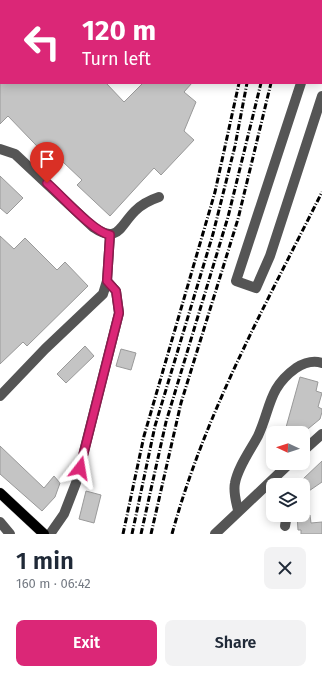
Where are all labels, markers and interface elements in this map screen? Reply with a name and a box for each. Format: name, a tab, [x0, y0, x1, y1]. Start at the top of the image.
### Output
text: 120 m	[82, 14, 156, 47]
icon: left	[16, 16, 68, 68]
text: Turn left	[82, 48, 151, 70]
pin	[30, 142, 64, 183]
icon: arrive	[36, 148, 58, 170]
north arrow	[266, 426, 310, 470]
map controls	[266, 426, 310, 522]
position arrow	[59, 447, 101, 489]
button: layers	[266, 478, 310, 522]
text: 1 min	[16, 547, 74, 575]
button: close	[264, 547, 306, 589]
text: 160 m · 06:42	[16, 576, 91, 591]
button: Exit	[16, 620, 157, 666]
button: Share	[165, 620, 306, 666]

